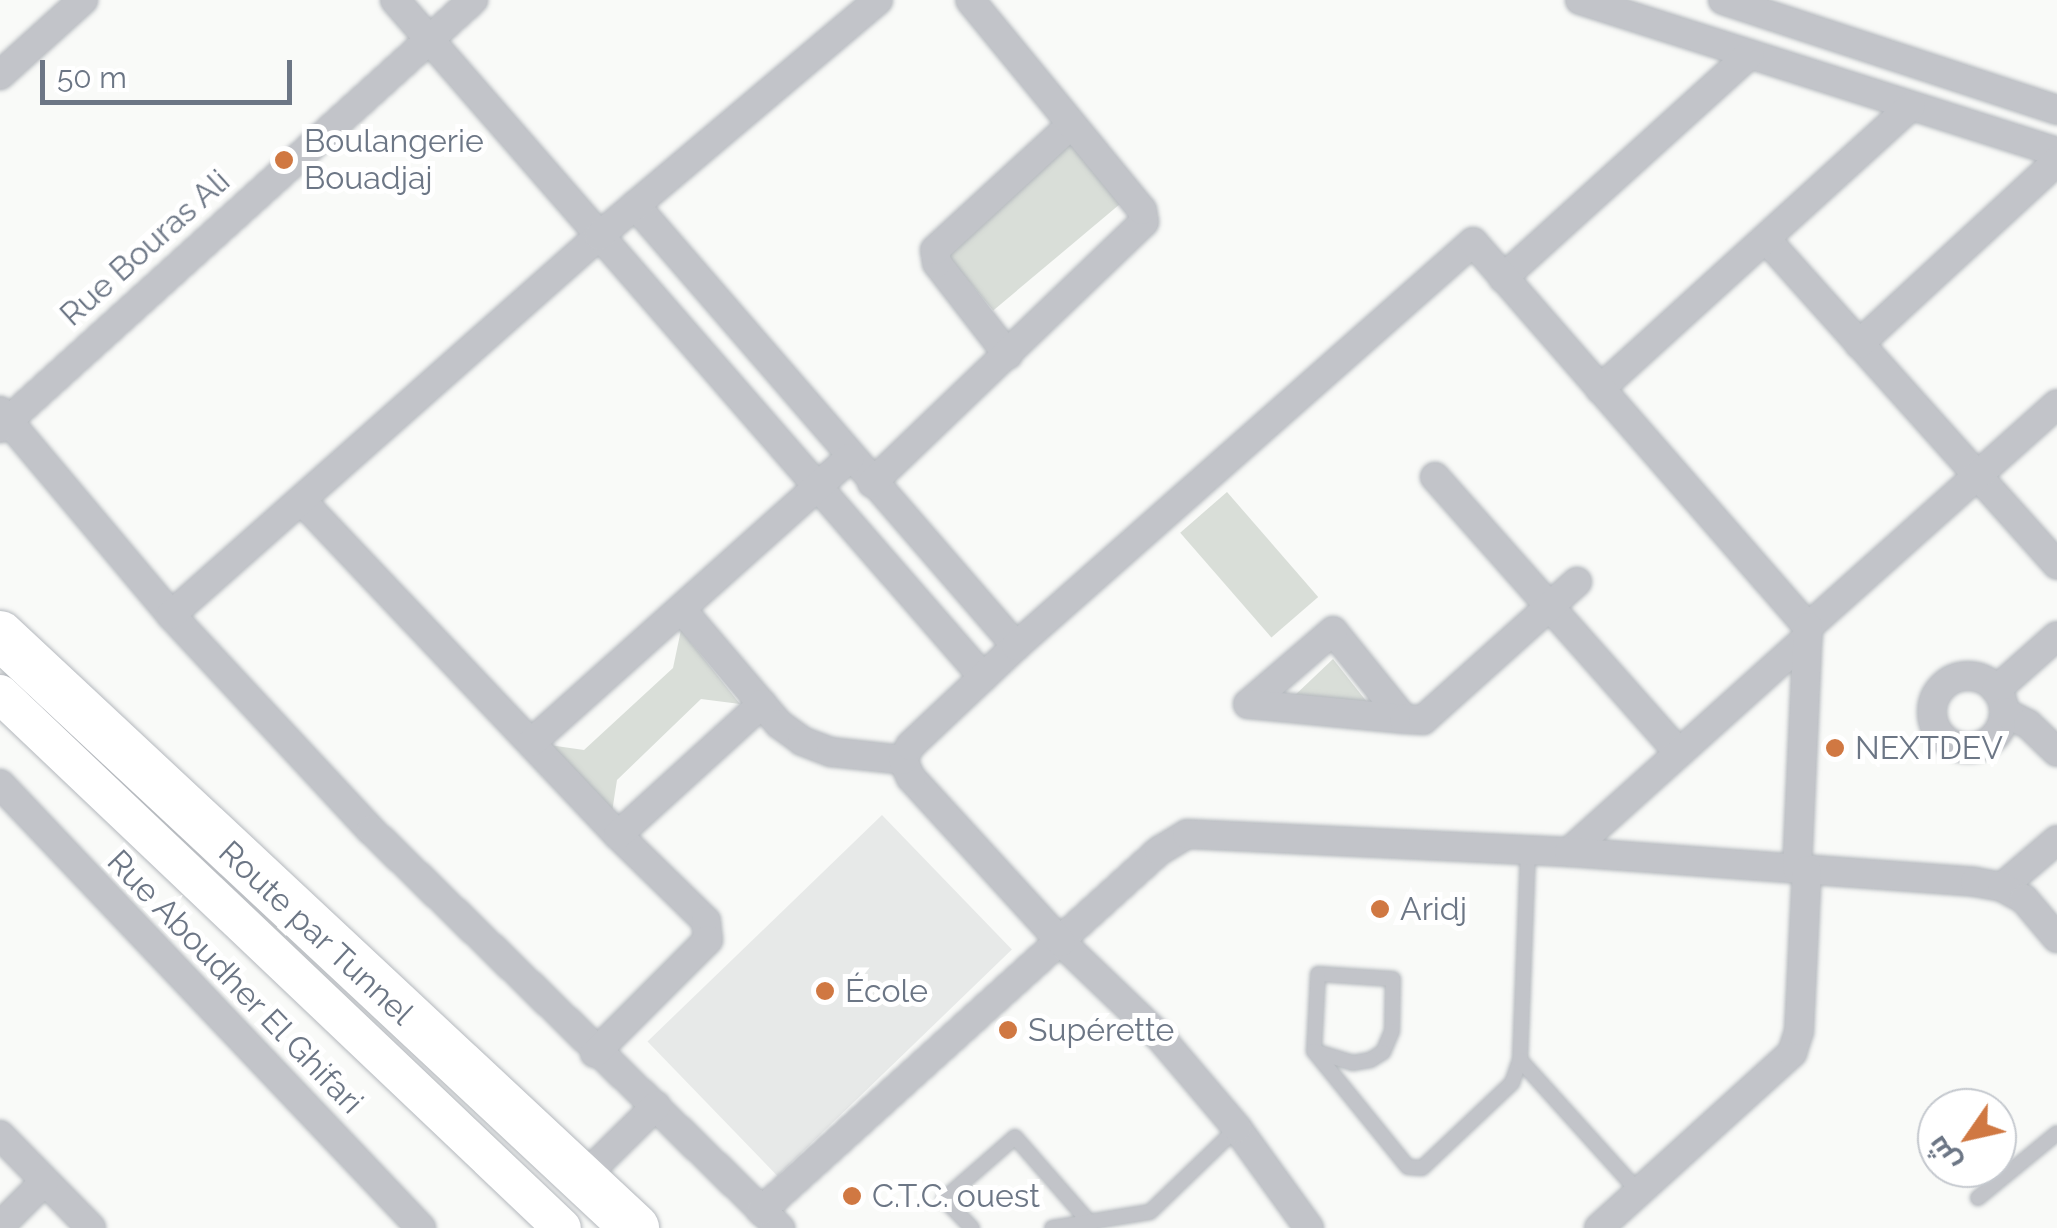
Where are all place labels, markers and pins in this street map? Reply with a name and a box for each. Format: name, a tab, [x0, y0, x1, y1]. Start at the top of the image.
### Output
place label: Boulangerie Bouadjaj	[304, 123, 484, 198]
marker: Boulangerie Bouadjaj	[273, 149, 295, 171]
place label: NEXTDEV	[1855, 729, 2003, 767]
marker: NEXTDEV	[1824, 737, 1846, 759]
place label: Aridj	[1400, 890, 1467, 928]
marker: Aridj	[1369, 898, 1391, 920]
place label: École	[845, 972, 928, 1010]
marker: École	[814, 980, 836, 1002]
place label: Supérette	[1028, 1011, 1174, 1049]
marker: Supérette	[997, 1019, 1019, 1041]
place label: C.T.C. ouest	[872, 1177, 1040, 1215]
marker: C.T.C. ouest	[841, 1185, 863, 1207]

